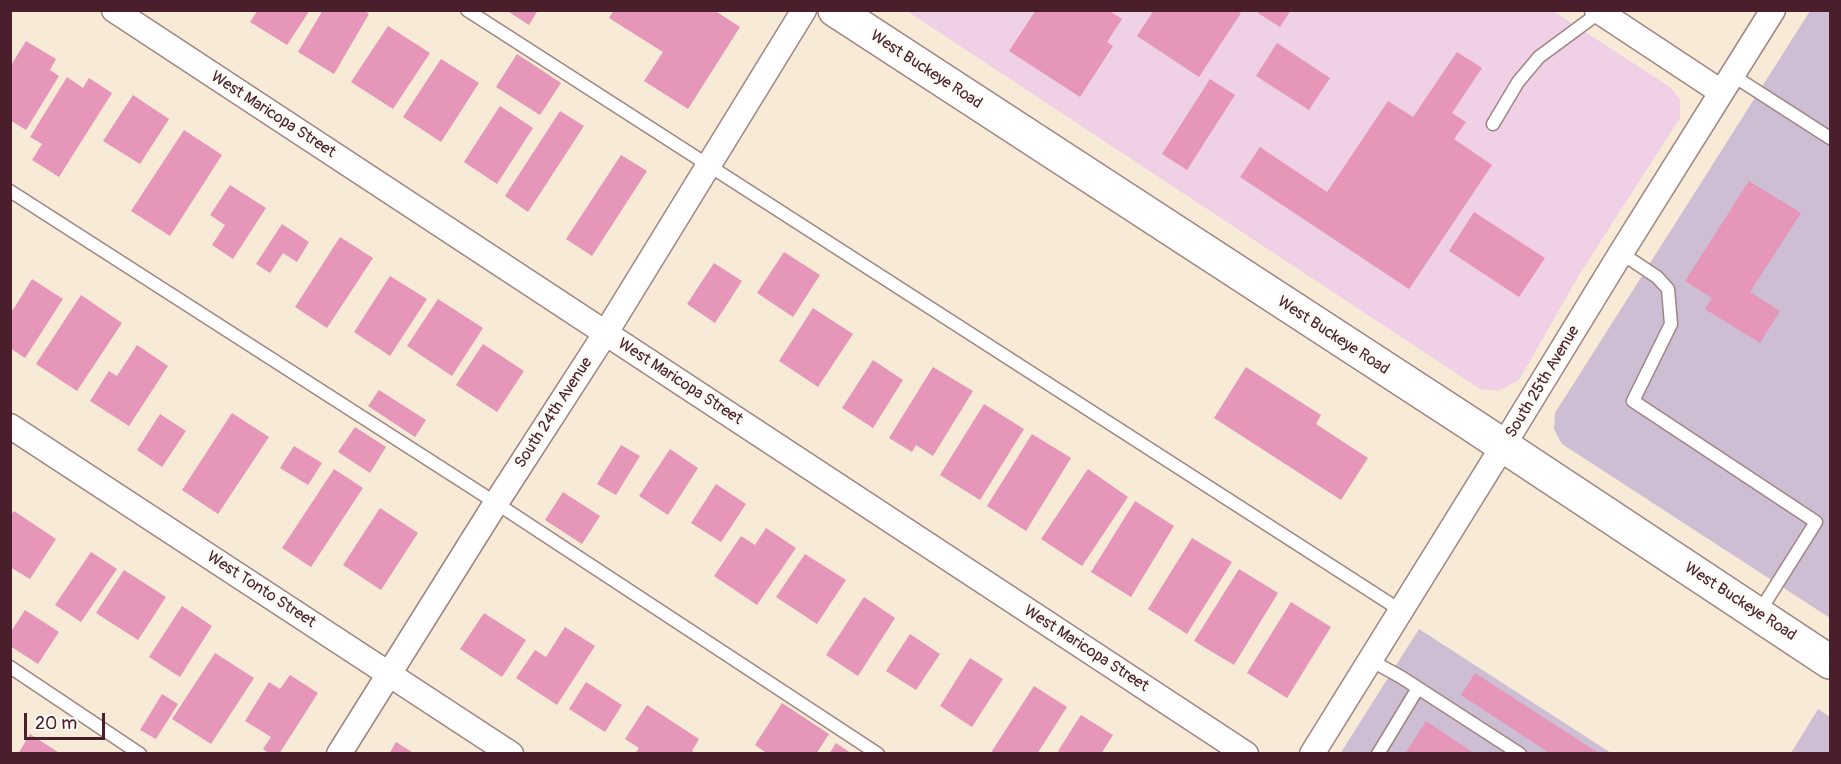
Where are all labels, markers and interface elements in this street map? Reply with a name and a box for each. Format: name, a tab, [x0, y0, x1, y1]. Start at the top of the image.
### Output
street label: West Buckeye Road	[866, 27, 986, 113]
street label: West Maricopa Street	[207, 67, 339, 163]
street label: West Buckeye Road	[1273, 293, 1393, 379]
street label: South 25th Avenue	[1502, 322, 1584, 442]
street label: West Maricopa Street	[614, 334, 746, 430]
street label: South 24th Avenue	[511, 354, 597, 472]
street label: West Tonto Street	[203, 548, 319, 632]
street label: West Buckeye Road	[1680, 559, 1800, 645]
street label: West Maricopa Street	[1020, 601, 1152, 697]
scale bar	[27, 701, 108, 739]
text: 20 m	[35, 712, 77, 735]

